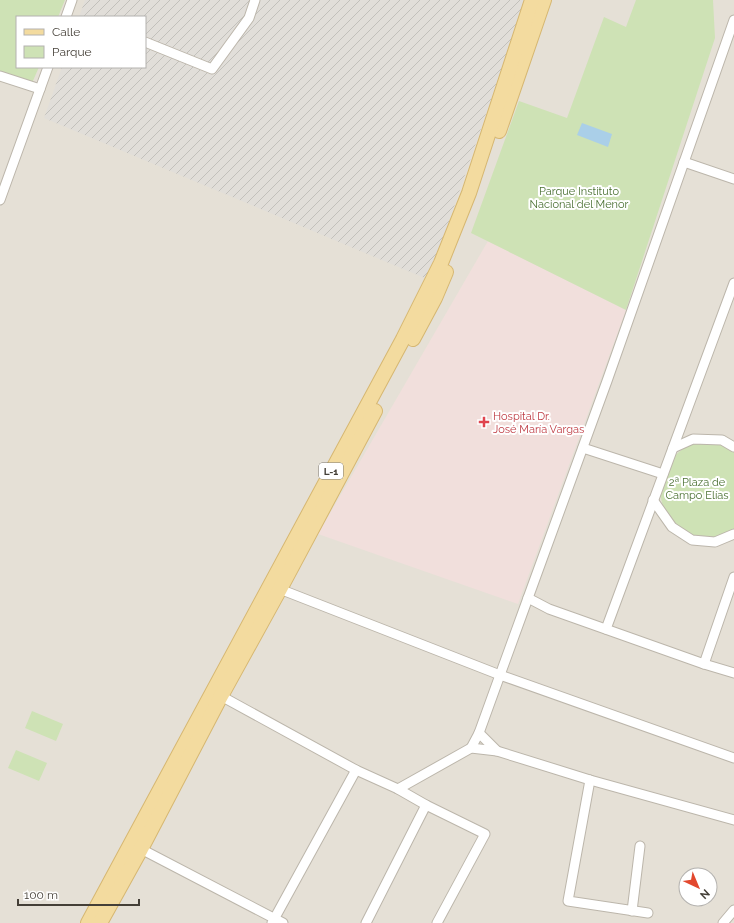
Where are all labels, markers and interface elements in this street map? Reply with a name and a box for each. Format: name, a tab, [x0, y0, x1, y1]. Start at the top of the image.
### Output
legend	[16, 16, 146, 68]
text: Calle	[52, 25, 80, 39]
text: Parque	[52, 45, 92, 59]
park label: Parque Instituto Nacional del Menor	[530, 185, 629, 211]
place label: Hospital Dr. José María Vargas	[493, 410, 584, 436]
marker: Hospital Dr. José María Vargas	[478, 416, 490, 428]
road number: L-1	[319, 463, 343, 479]
park label: 2ª Plaza de Campo Elías	[665, 476, 729, 502]
north arrow	[678, 867, 718, 907]
scale bar	[18, 881, 139, 907]
text: N	[697, 886, 712, 901]
text: 100 m	[24, 888, 58, 902]

